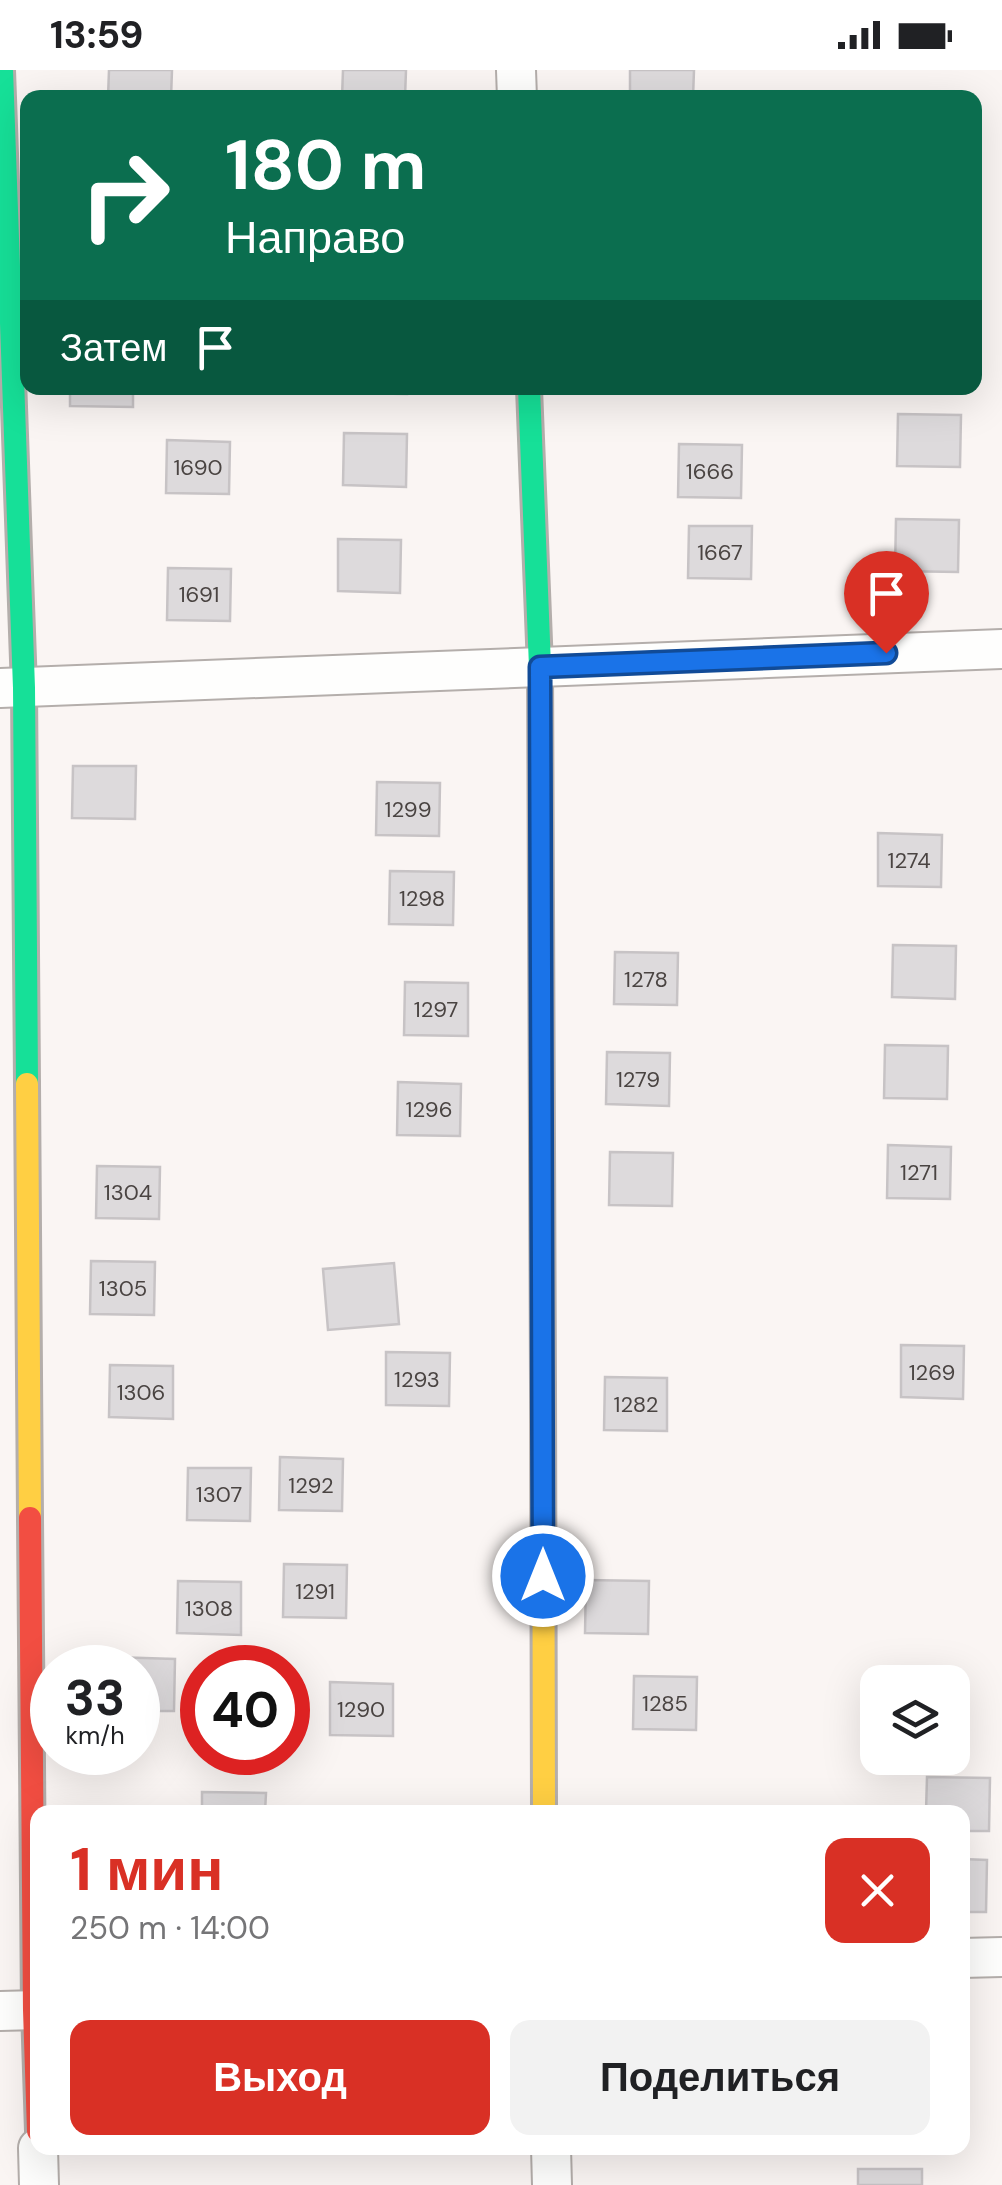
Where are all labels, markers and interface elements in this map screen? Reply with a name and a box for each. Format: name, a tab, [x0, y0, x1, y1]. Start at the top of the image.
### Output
text: 13:59	[50, 10, 143, 60]
text: 180 m	[225, 120, 426, 211]
icon: right	[60, 130, 190, 260]
text: Направо	[225, 208, 405, 267]
icon: arrive	[188, 320, 243, 375]
text: Затем	[60, 323, 168, 373]
house number: 1690	[173, 453, 223, 482]
house number: 1666	[686, 457, 734, 486]
house number: 1667	[697, 538, 743, 567]
pin	[844, 551, 929, 654]
icon: arrive	[859, 566, 914, 621]
house number: 1691	[179, 580, 219, 609]
house number: 1299	[385, 795, 431, 824]
house number: 1274	[888, 846, 930, 875]
house number: 1298	[399, 884, 445, 913]
house number: 1278	[624, 965, 668, 994]
house number: 1297	[414, 995, 458, 1024]
house number: 1279	[616, 1065, 660, 1094]
house number: 1296	[406, 1095, 452, 1124]
house number: 1271	[900, 1158, 938, 1187]
house number: 1304	[104, 1178, 152, 1207]
house number: 1305	[99, 1274, 147, 1303]
house number: 1269	[909, 1358, 955, 1387]
house number: 1293	[394, 1365, 440, 1394]
house number: 1306	[117, 1378, 165, 1407]
house number: 1282	[614, 1390, 658, 1419]
house number: 1292	[288, 1471, 334, 1500]
house number: 1307	[196, 1480, 242, 1509]
position arrow	[491, 1524, 595, 1628]
house number: 1291	[295, 1577, 335, 1606]
house number: 1308	[185, 1594, 233, 1623]
speed limit sign: 40	[180, 1645, 310, 1775]
text: 33	[65, 1665, 125, 1731]
map controls	[860, 1665, 970, 1775]
button: layers	[860, 1665, 970, 1775]
house number: 1285	[642, 1689, 688, 1718]
house number: 1290	[337, 1695, 385, 1724]
text: km/h	[65, 1719, 125, 1752]
text: 1 мин	[70, 1830, 223, 1909]
button: close	[825, 1838, 930, 1943]
text: 250 m · 14:00	[70, 1907, 270, 1949]
button: Выход	[70, 2020, 490, 2135]
button: Поделиться	[510, 2020, 930, 2135]

